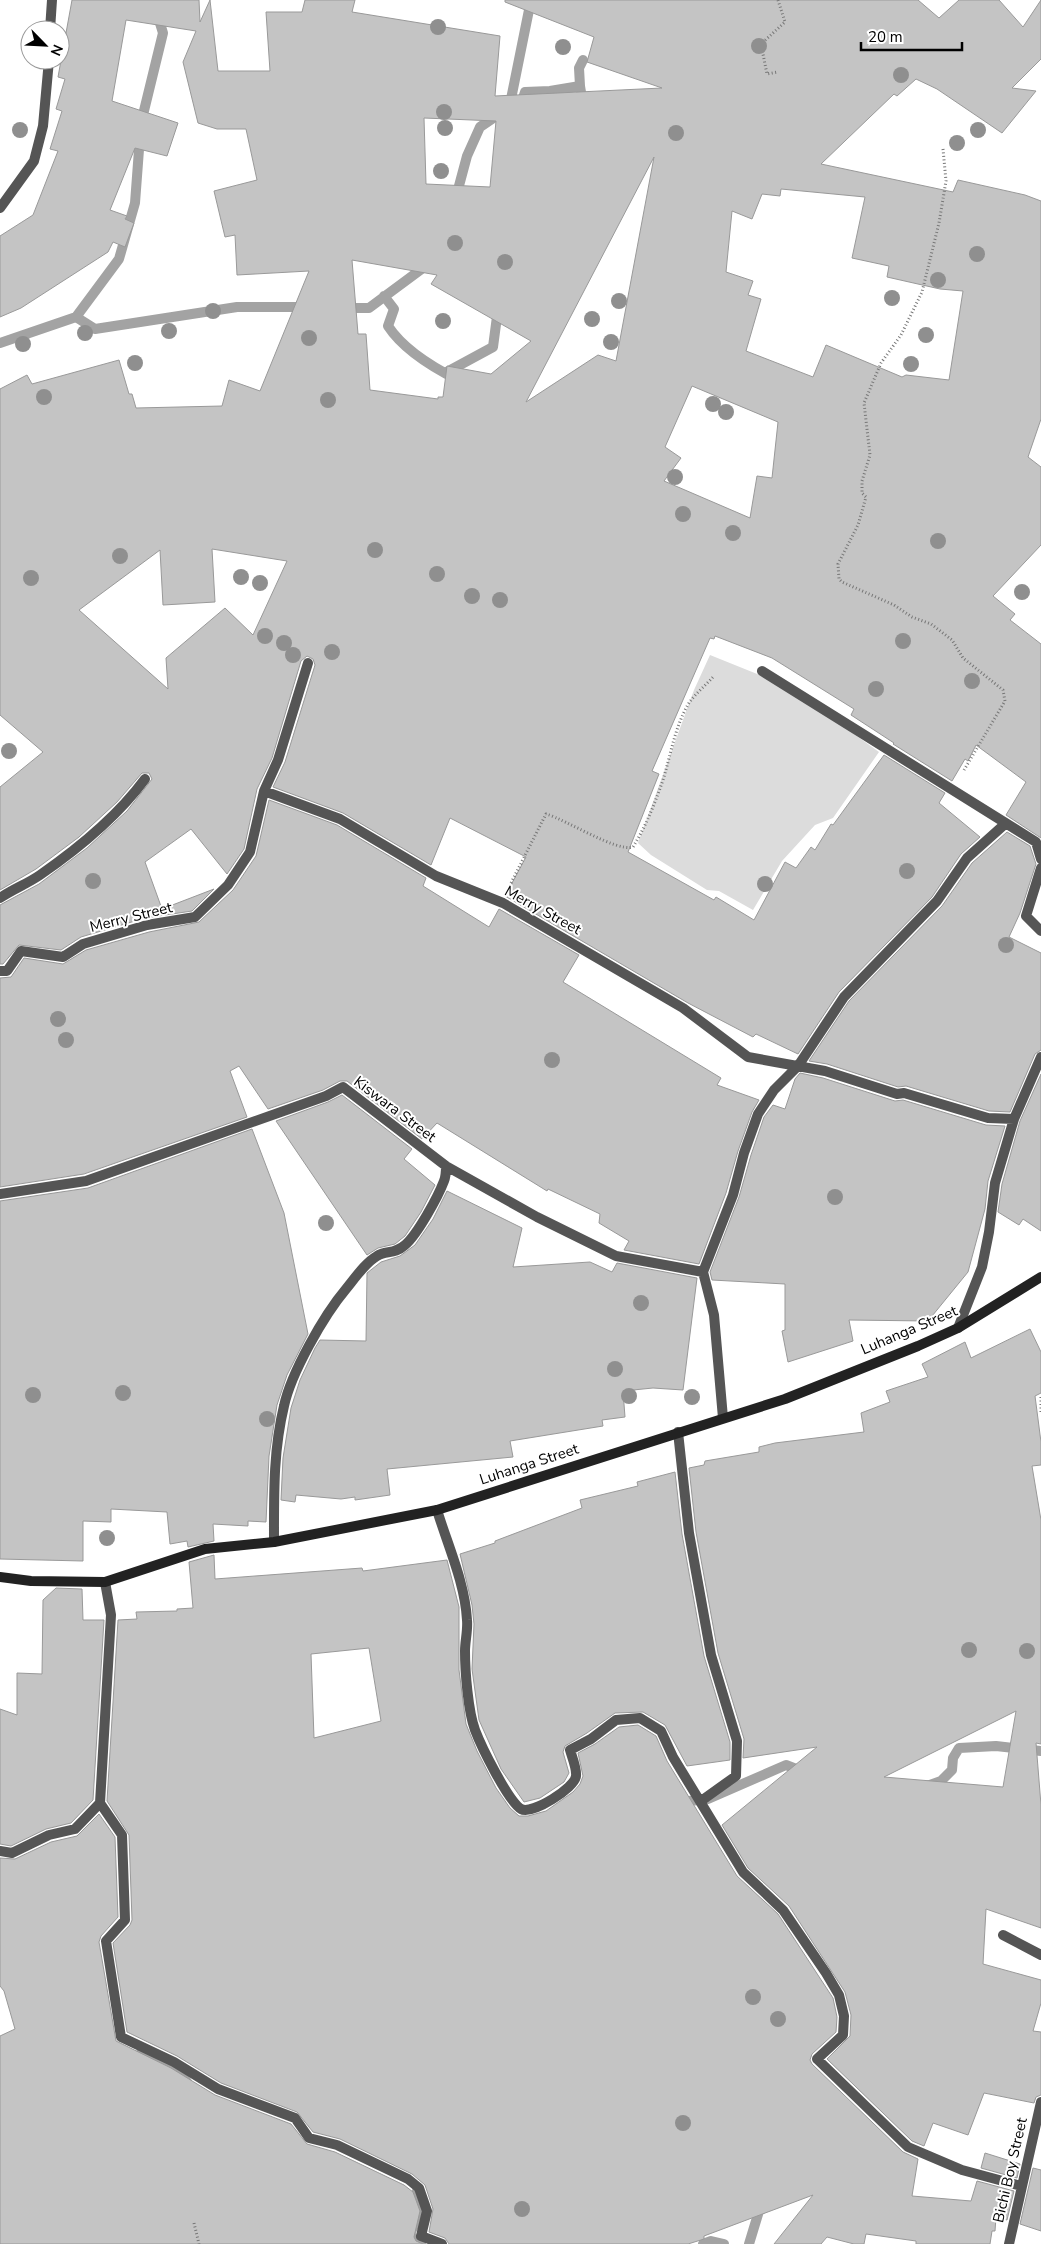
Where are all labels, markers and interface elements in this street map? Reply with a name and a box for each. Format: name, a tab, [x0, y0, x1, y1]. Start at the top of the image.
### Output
north arrow	[20, 20, 70, 70]
scale bar	[861, 20, 962, 52]
text: 20 m	[868, 27, 903, 47]
text: N	[46, 41, 67, 59]
street label: Merry Street	[501, 881, 585, 940]
street label: Merry Street	[88, 897, 175, 937]
street label: Kiswara Street	[350, 1071, 441, 1147]
street label: Luhanga Street	[858, 1300, 961, 1359]
street label: Luhanga Street	[477, 1438, 582, 1489]
street label: Bichi Boy Street	[988, 2115, 1032, 2225]

